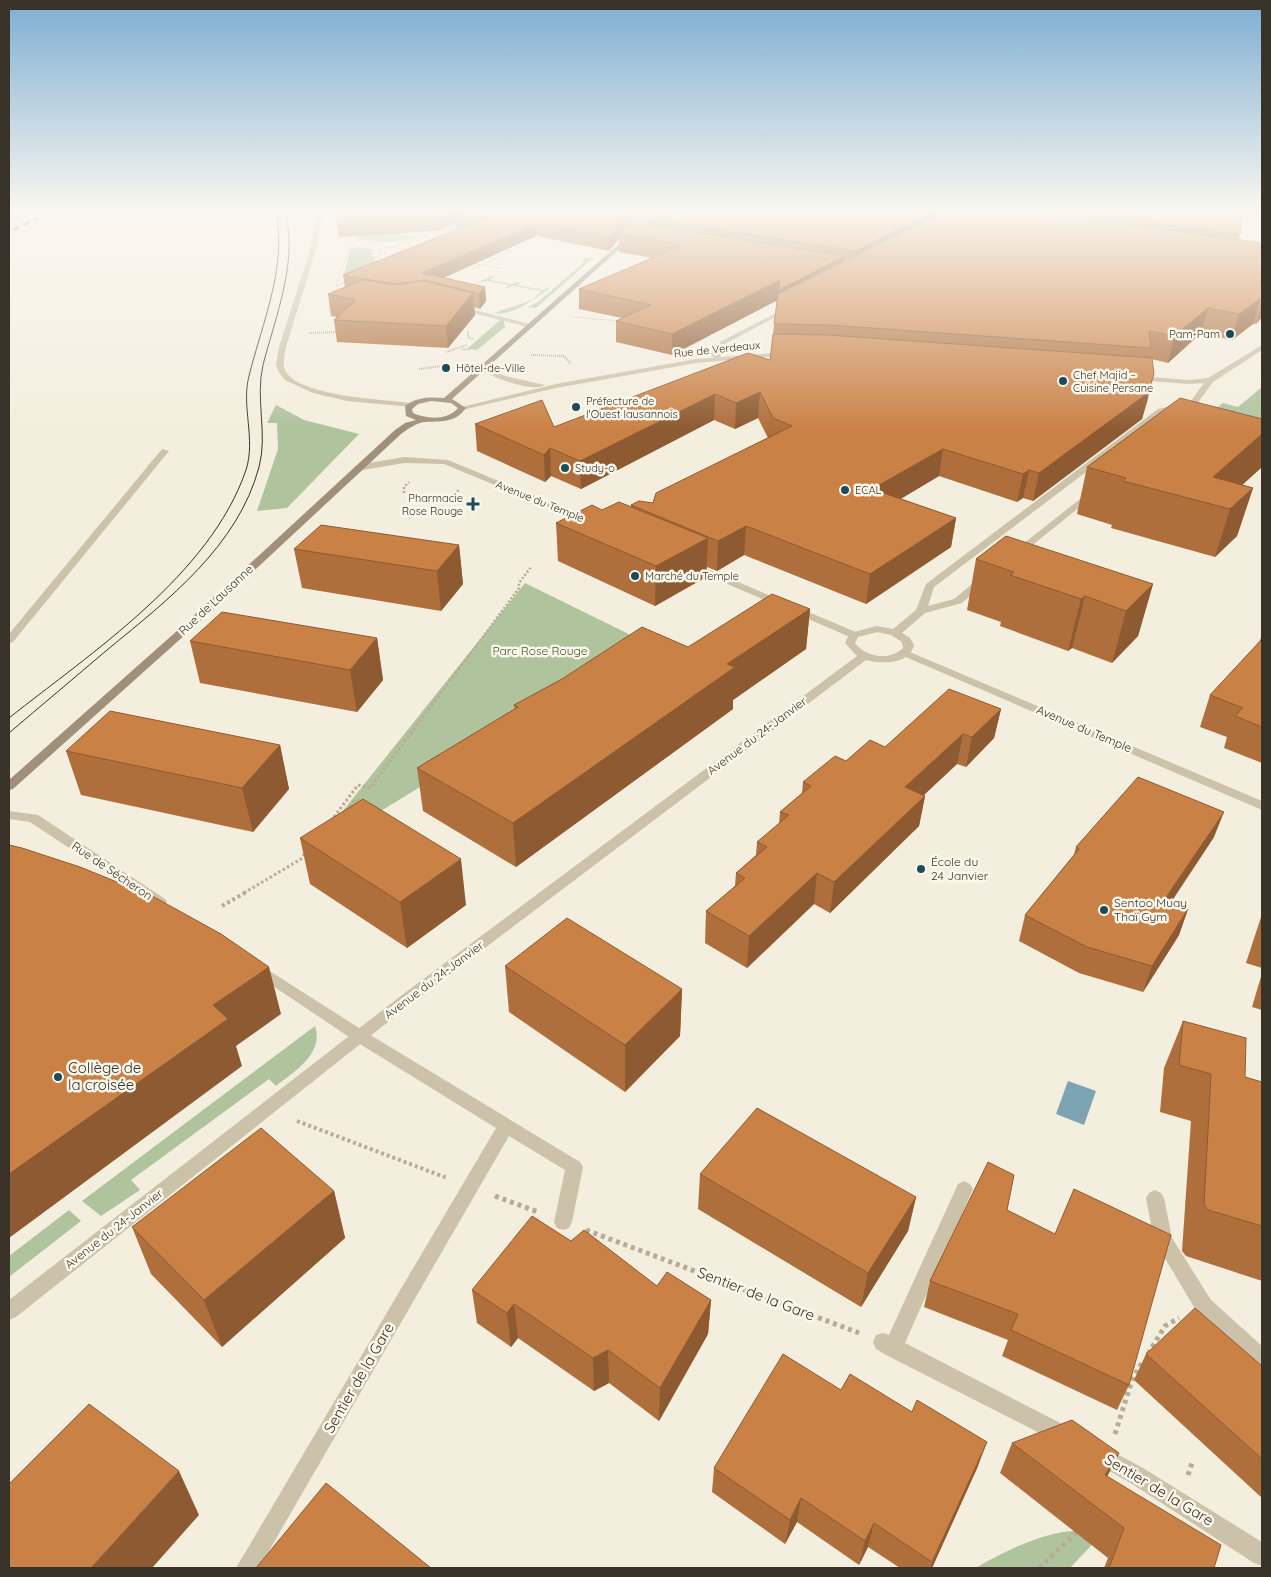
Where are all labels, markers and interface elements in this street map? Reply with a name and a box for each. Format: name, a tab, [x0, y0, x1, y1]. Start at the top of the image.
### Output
place label: Pam-Pam	[1169, 327, 1220, 341]
marker: Pam-Pam	[1224, 328, 1236, 340]
street label: Rue de Verdeaux	[673, 337, 761, 361]
place label: Hôtel-de-Ville	[456, 361, 525, 375]
marker: Hôtel-de-Ville	[440, 362, 452, 374]
place label: Chef Majid – Cuisine Persane	[1073, 368, 1153, 395]
marker: Chef Majid – Cuisine Persane	[1057, 375, 1069, 387]
place label: Préfecture de l'Ouest lausannois	[586, 394, 678, 421]
marker: Préfecture de l'Ouest lausannois	[570, 401, 582, 413]
place label: Study-o	[575, 461, 615, 475]
marker: Study-o	[559, 462, 571, 474]
street label: Avenue du Temple	[494, 477, 586, 525]
place label: ECAL	[855, 483, 882, 497]
marker: ECAL	[839, 484, 851, 496]
place label: Pharmacie Rose Rouge	[402, 491, 463, 518]
marker: Pharmacie Rose Rouge	[467, 498, 479, 510]
street label: Rue de Lausanne	[175, 561, 256, 638]
place label: Marché du Temple	[645, 569, 739, 583]
marker: Marché du Temple	[629, 570, 641, 582]
park label: Parc Rose Rouge	[492, 643, 588, 658]
street label: Avenue du 24-Janvier	[704, 693, 810, 778]
street label: Avenue du Temple	[1034, 702, 1134, 755]
street label: Rue de Sécheron	[69, 838, 155, 903]
place label: École du 24 Janvier	[931, 854, 989, 883]
marker: École du 24 Janvier	[915, 863, 927, 875]
place label: Sentoo Muay Thaï Gym	[1114, 895, 1187, 924]
marker: Sentoo Muay Thaï Gym	[1098, 904, 1110, 916]
street label: Avenue du 24-Janvier	[381, 937, 487, 1022]
place label: Collège de la croisée	[68, 1058, 141, 1094]
marker: Collège de la croisée	[52, 1071, 64, 1083]
street label: Avenue du 24-Janvier	[62, 1185, 166, 1272]
street label: Sentier de la Gare	[695, 1262, 818, 1325]
street label: Sentier de la Gare	[319, 1319, 398, 1436]
street label: Sentier de la Gare	[1101, 1449, 1217, 1530]

